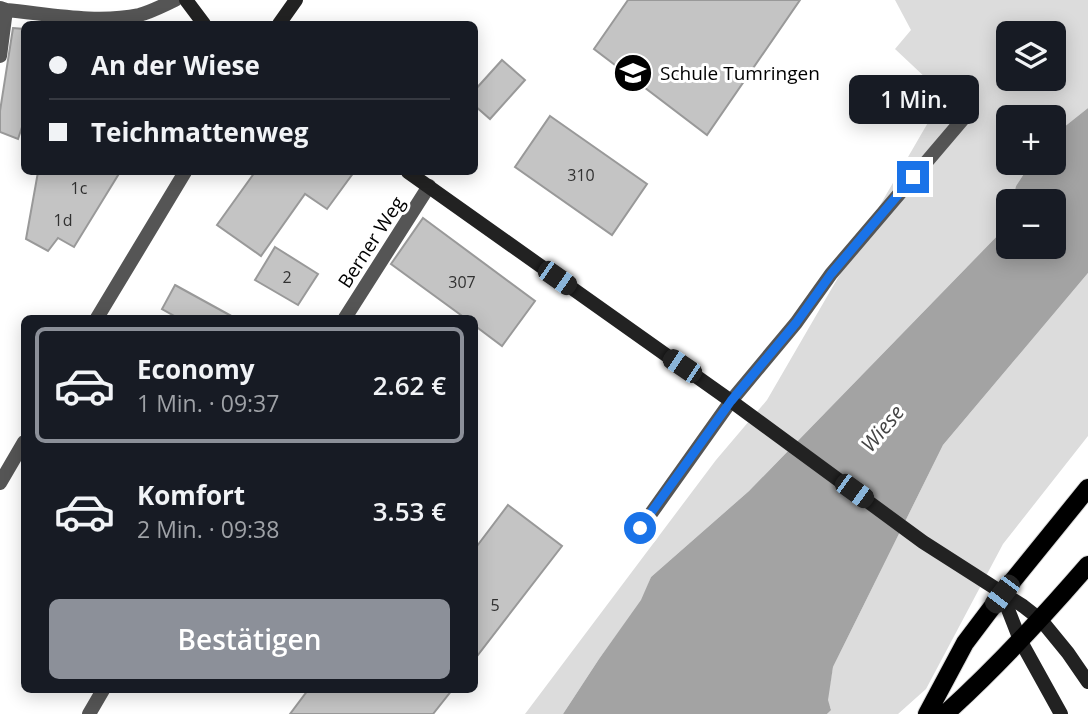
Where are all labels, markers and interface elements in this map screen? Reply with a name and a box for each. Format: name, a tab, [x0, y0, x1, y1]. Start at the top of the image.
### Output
map controls	[996, 21, 1066, 259]
button: layers	[996, 21, 1066, 91]
text: An der Wiese	[91, 47, 260, 83]
school or university icon: Schule Tumringen	[612, 52, 654, 94]
place label: Schule Tumringen	[660, 60, 820, 86]
callout: 1 Min.	[848, 76, 978, 124]
text: 1 Min.	[880, 83, 948, 115]
button: +	[996, 105, 1066, 175]
text: Teichmattenweg	[91, 114, 308, 150]
route end	[897, 161, 929, 193]
house number: 310	[567, 164, 595, 186]
house number: 1c	[71, 177, 88, 199]
button: −	[996, 189, 1066, 259]
street label: Berner Weg	[332, 191, 410, 293]
house number: 1d	[54, 209, 72, 231]
car	[534, 257, 581, 299]
house number: 2	[282, 266, 292, 288]
house number: 307	[448, 271, 476, 293]
car	[659, 346, 706, 386]
text: Economy	[137, 351, 255, 387]
icon: car	[53, 354, 116, 417]
text: 2.62 €	[373, 367, 446, 403]
text: 1 Min. · 09:37	[137, 387, 279, 419]
water label: Wiese	[854, 399, 910, 457]
car	[831, 470, 878, 512]
text: Komfort	[137, 477, 245, 513]
icon: car	[53, 480, 116, 543]
text: 3.53 €	[373, 493, 446, 529]
route start	[624, 512, 656, 544]
text: 2 Min. · 09:38	[137, 513, 279, 545]
car	[981, 571, 1024, 617]
house number: 5	[490, 594, 500, 616]
button: Bestätigen	[49, 599, 450, 679]

